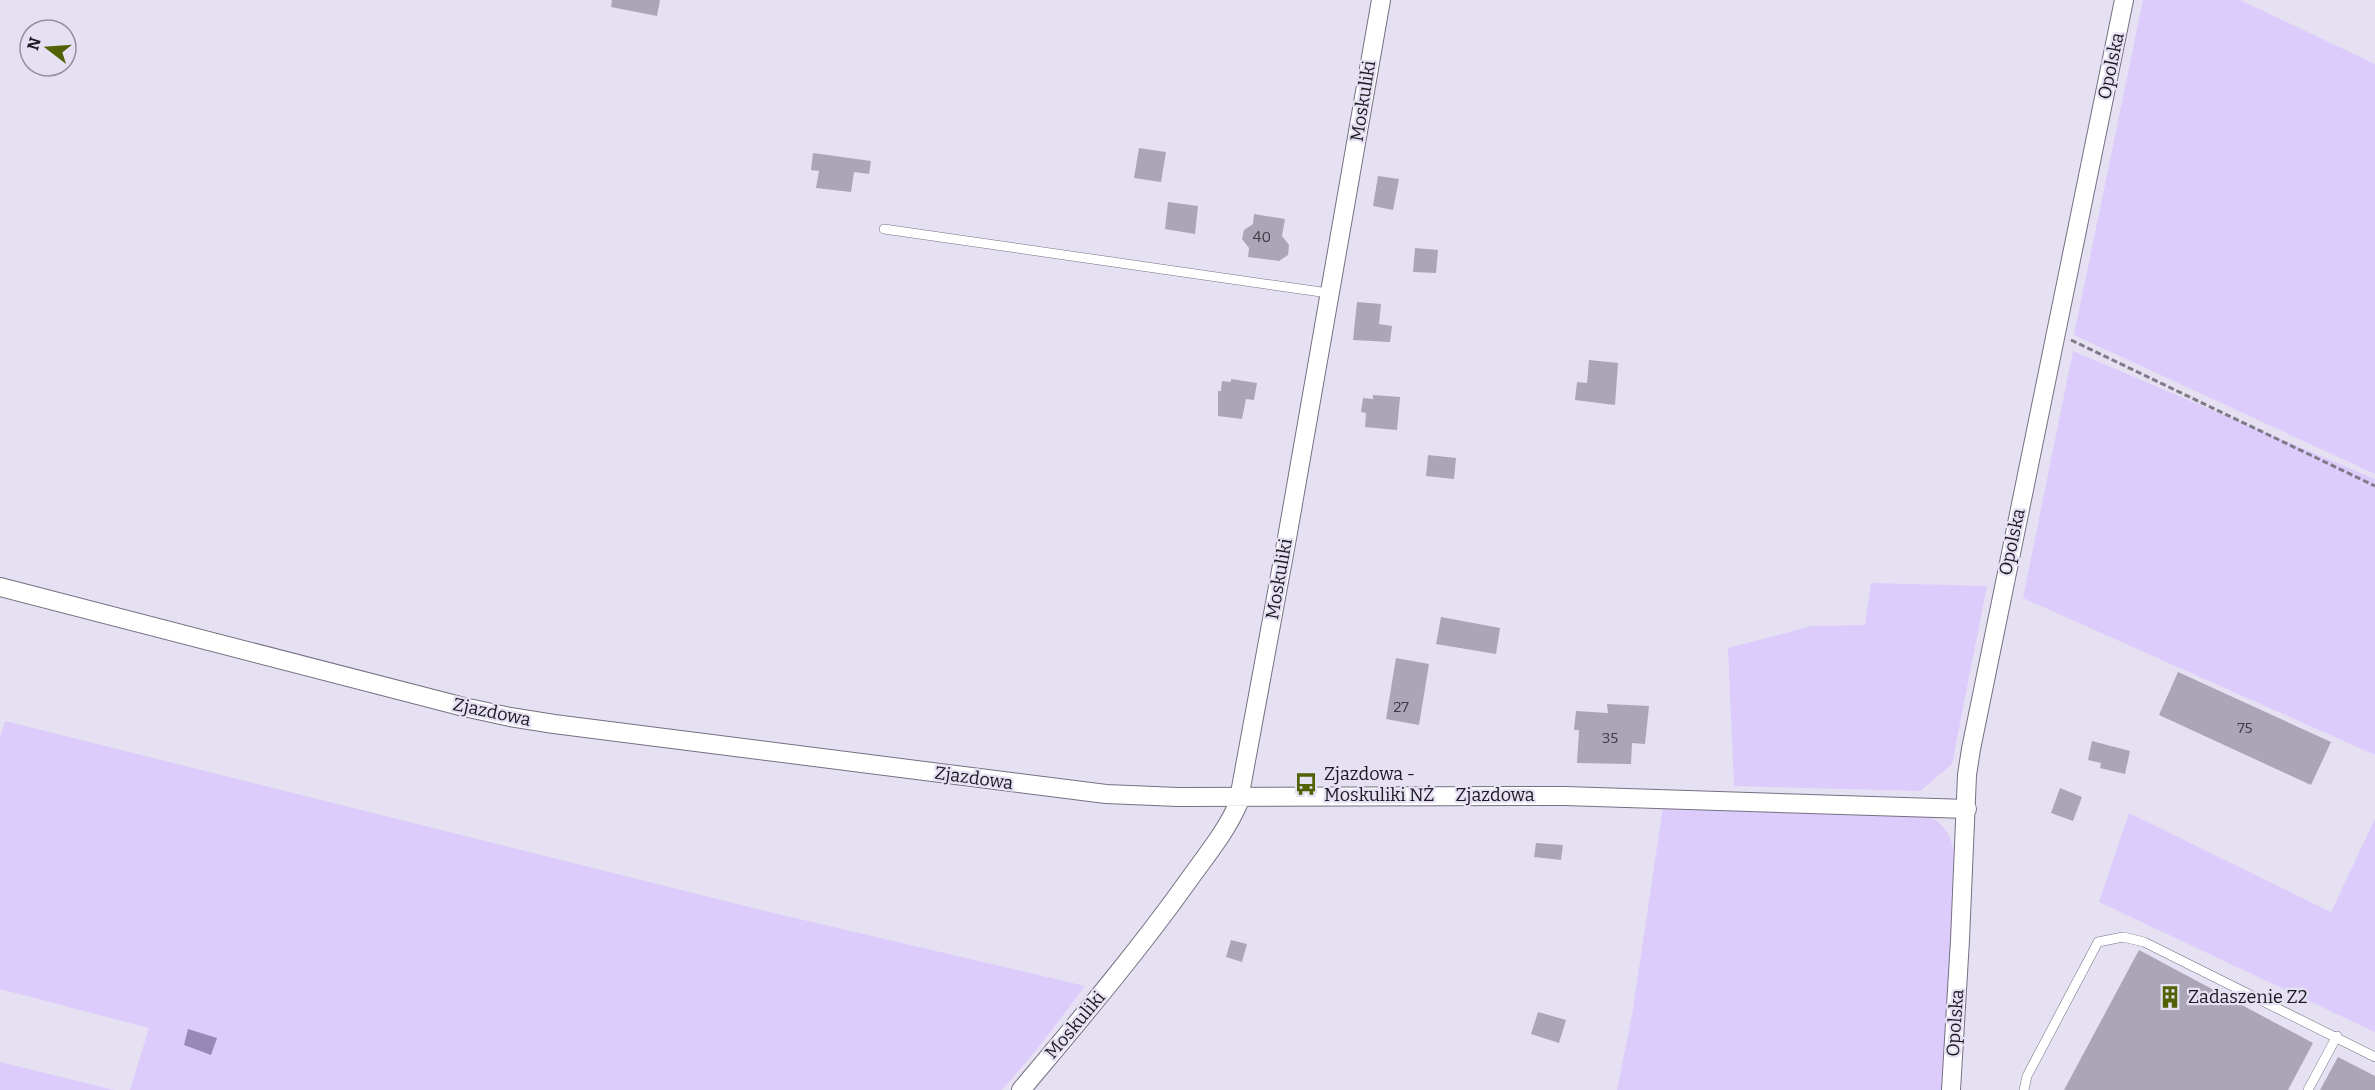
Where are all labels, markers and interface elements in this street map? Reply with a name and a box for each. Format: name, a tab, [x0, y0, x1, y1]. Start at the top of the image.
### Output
north arrow	[18, 18, 78, 78]
street label: Opolska	[2093, 31, 2129, 101]
text: N	[23, 35, 45, 52]
street label: Moskuliki	[1346, 59, 1380, 143]
house number: 40	[1253, 228, 1271, 246]
street label: Opolska	[1994, 507, 2030, 577]
street label: Moskuliki	[1261, 537, 1297, 621]
street label: Zjazdowa	[451, 693, 533, 731]
house number: 27	[1393, 698, 1409, 716]
house number: 75	[2237, 719, 2253, 737]
house number: 35	[1602, 729, 1618, 747]
street label: Zjazdowa	[933, 762, 1015, 794]
place label: Zjazdowa - Moskuliki NŻ	[1324, 763, 1434, 806]
bus stop icon: Zjazdowa - Moskuliki NŻ	[1293, 771, 1319, 797]
street label: Zjazdowa	[1455, 784, 1535, 806]
building icon: Zadaszenie Z2	[2157, 984, 2183, 1010]
place label: Zadaszenie Z2	[2188, 986, 2307, 1008]
street label: Moskuliki	[1040, 987, 1110, 1063]
street label: Opolska	[1942, 988, 1968, 1057]

